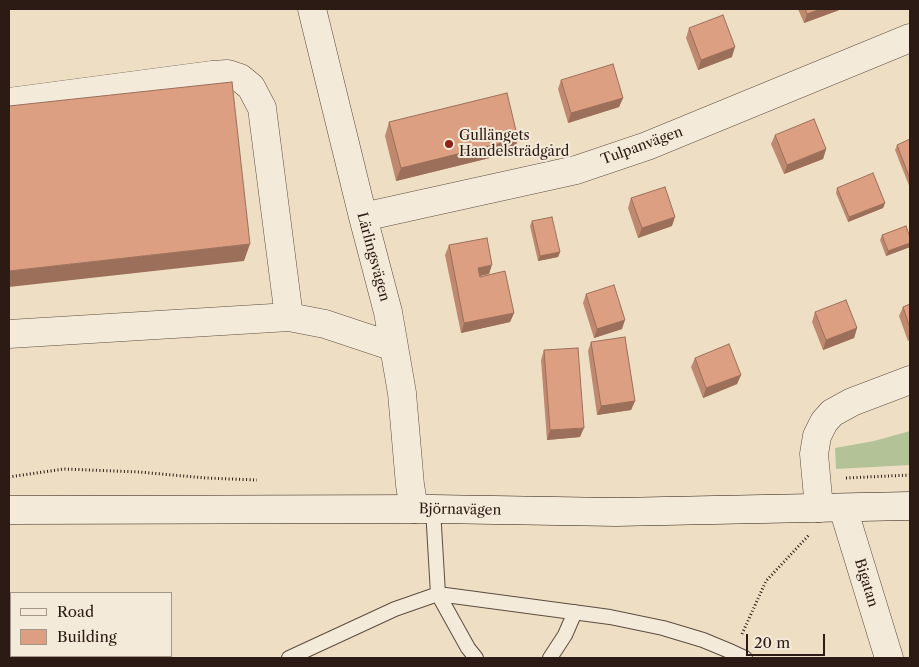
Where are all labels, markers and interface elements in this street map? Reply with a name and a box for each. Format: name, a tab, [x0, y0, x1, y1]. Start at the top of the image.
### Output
street label: Tulpanvägen	[599, 123, 685, 169]
place label: Gullängets Handelsträdgård	[459, 128, 569, 160]
marker: Gullängets Handelsträdgård	[443, 138, 455, 150]
street label: Lärlingsvägen	[353, 211, 393, 303]
street label: Björnavägen	[419, 501, 501, 519]
street label: Bigatan	[851, 557, 881, 609]
legend	[10, 592, 172, 657]
text: Road	[57, 602, 94, 621]
scale bar	[749, 624, 828, 656]
text: Building	[57, 627, 117, 646]
text: 20 m	[754, 633, 790, 652]

